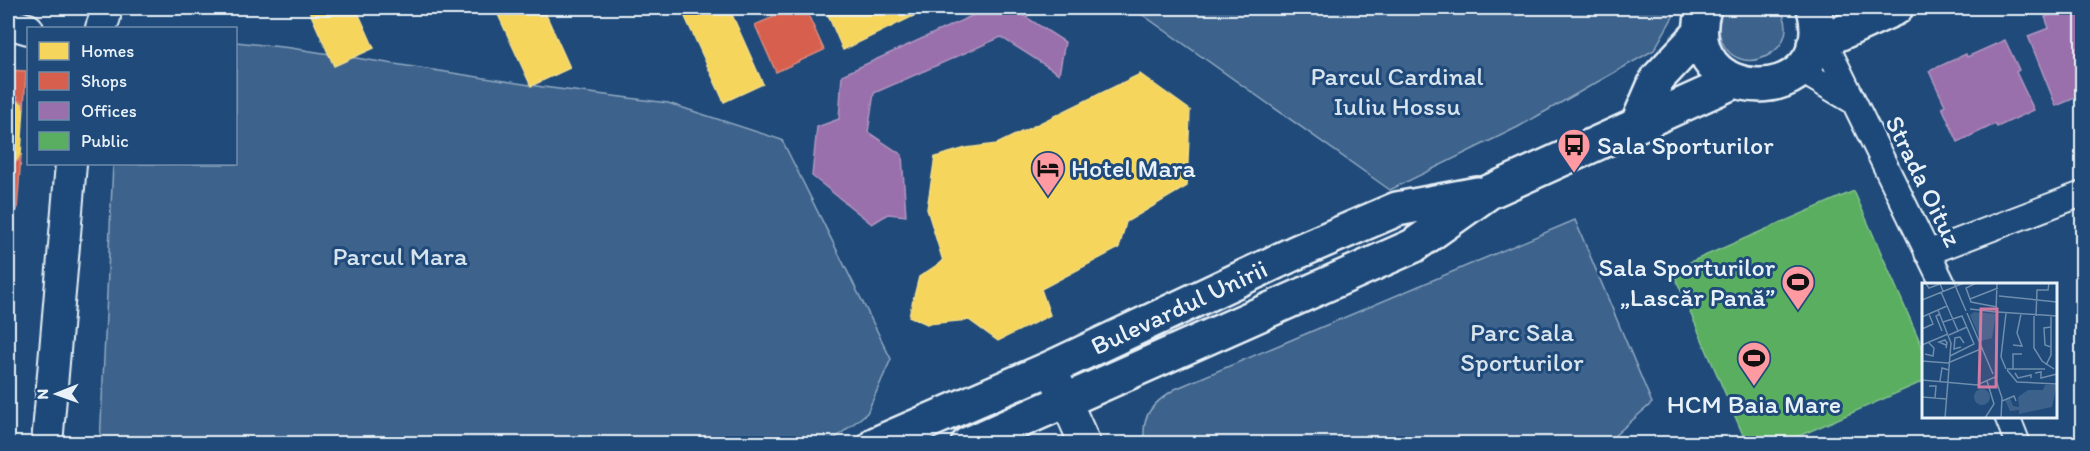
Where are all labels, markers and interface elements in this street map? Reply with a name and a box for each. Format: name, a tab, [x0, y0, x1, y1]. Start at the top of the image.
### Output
legend	[27, 27, 237, 165]
text: Homes	[81, 40, 134, 62]
park label: Parcul Cardinal Iuliu Hossu	[1310, 60, 1484, 122]
text: Shops	[81, 70, 127, 92]
text: Offices	[81, 100, 137, 122]
street label: Strada Oituz	[1879, 110, 1970, 252]
bus stop icon: Sala Sporturilor	[1556, 127, 1592, 174]
place label: Sala Sporturilor	[1597, 129, 1774, 161]
text: Public	[81, 130, 129, 152]
hotel icon: Hotel Mara	[1030, 150, 1066, 197]
place label: Hotel Mara	[1071, 152, 1196, 184]
park label: Parcul Mara	[333, 240, 468, 272]
place label: Sala Sporturilor „Lascăr Pană”	[1598, 251, 1776, 313]
street label: Bulevardul Unirii	[1086, 252, 1272, 362]
sports icon: Sala Sporturilor „Lascăr Pană”	[1780, 264, 1816, 311]
inset map	[1922, 283, 2057, 418]
park label: Parc Sala Sporturilor	[1460, 316, 1584, 378]
sports icon: HCM Baia Mare	[1736, 340, 1772, 387]
north arrow	[27, 364, 87, 424]
place label: HCM Baia Mare	[1667, 388, 1841, 420]
text: N	[33, 389, 52, 400]

